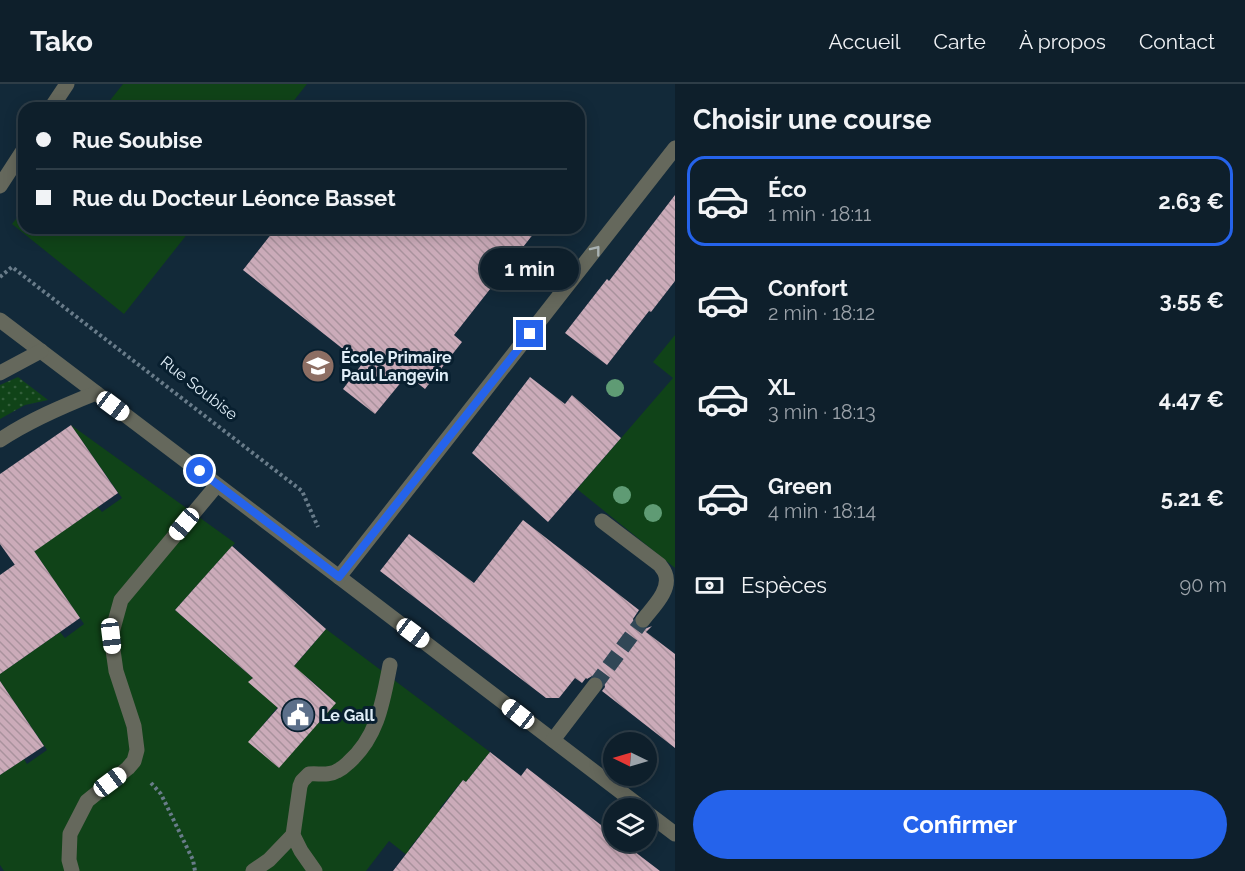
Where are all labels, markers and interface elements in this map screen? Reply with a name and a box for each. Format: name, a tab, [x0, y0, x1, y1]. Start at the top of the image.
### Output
text: Tako	[30, 25, 93, 58]
text: Accueil	[829, 29, 901, 54]
text: Carte	[934, 29, 986, 54]
text: À propos	[1019, 29, 1106, 54]
text: Contact	[1139, 29, 1215, 54]
text: Choisir une course	[693, 104, 931, 135]
text: Rue Soubise	[72, 127, 203, 153]
icon: car	[696, 174, 750, 228]
text: Éco	[768, 176, 807, 202]
text: Rue du Docteur Léonce Basset	[72, 185, 396, 211]
text: 2.63 €	[1158, 188, 1224, 214]
text: 1 min · 18:11	[768, 202, 871, 226]
one-way arrow	[588, 245, 599, 256]
callout: 1 min	[480, 247, 580, 289]
text: 1 min	[504, 257, 555, 281]
icon: car	[696, 273, 750, 327]
text: Confort	[768, 275, 848, 301]
text: 3.55 €	[1160, 287, 1224, 313]
text: 2 min · 18:12	[768, 301, 875, 325]
route end	[516, 320, 543, 347]
place label: École Primaire Paul Langevin	[341, 347, 452, 385]
school or university icon: École Primaire Paul Langevin	[300, 348, 336, 384]
street label: Rue Soubise	[157, 352, 241, 424]
icon: car	[696, 372, 750, 426]
text: XL	[768, 374, 795, 400]
text: 4.47 €	[1159, 386, 1224, 412]
car	[93, 388, 133, 424]
text: 3 min · 18:13	[768, 400, 876, 424]
route start	[186, 457, 213, 484]
icon: car	[696, 471, 750, 525]
text: Green	[768, 473, 832, 499]
text: 5.21 €	[1161, 485, 1224, 511]
text: 4 min · 18:14	[768, 499, 876, 523]
car	[166, 504, 202, 544]
icon: cash	[693, 569, 726, 602]
text: Espèces	[741, 572, 827, 598]
text: 90 m	[1180, 573, 1227, 597]
car	[393, 615, 433, 651]
car	[100, 617, 122, 655]
car	[498, 696, 538, 732]
public building icon: Le Gall	[280, 697, 316, 733]
place label: Le Gall	[321, 706, 376, 725]
north arrow	[603, 732, 657, 786]
map controls	[603, 732, 657, 852]
car	[90, 764, 130, 800]
button: Confirmer	[693, 790, 1227, 859]
button: layers	[603, 798, 657, 852]

